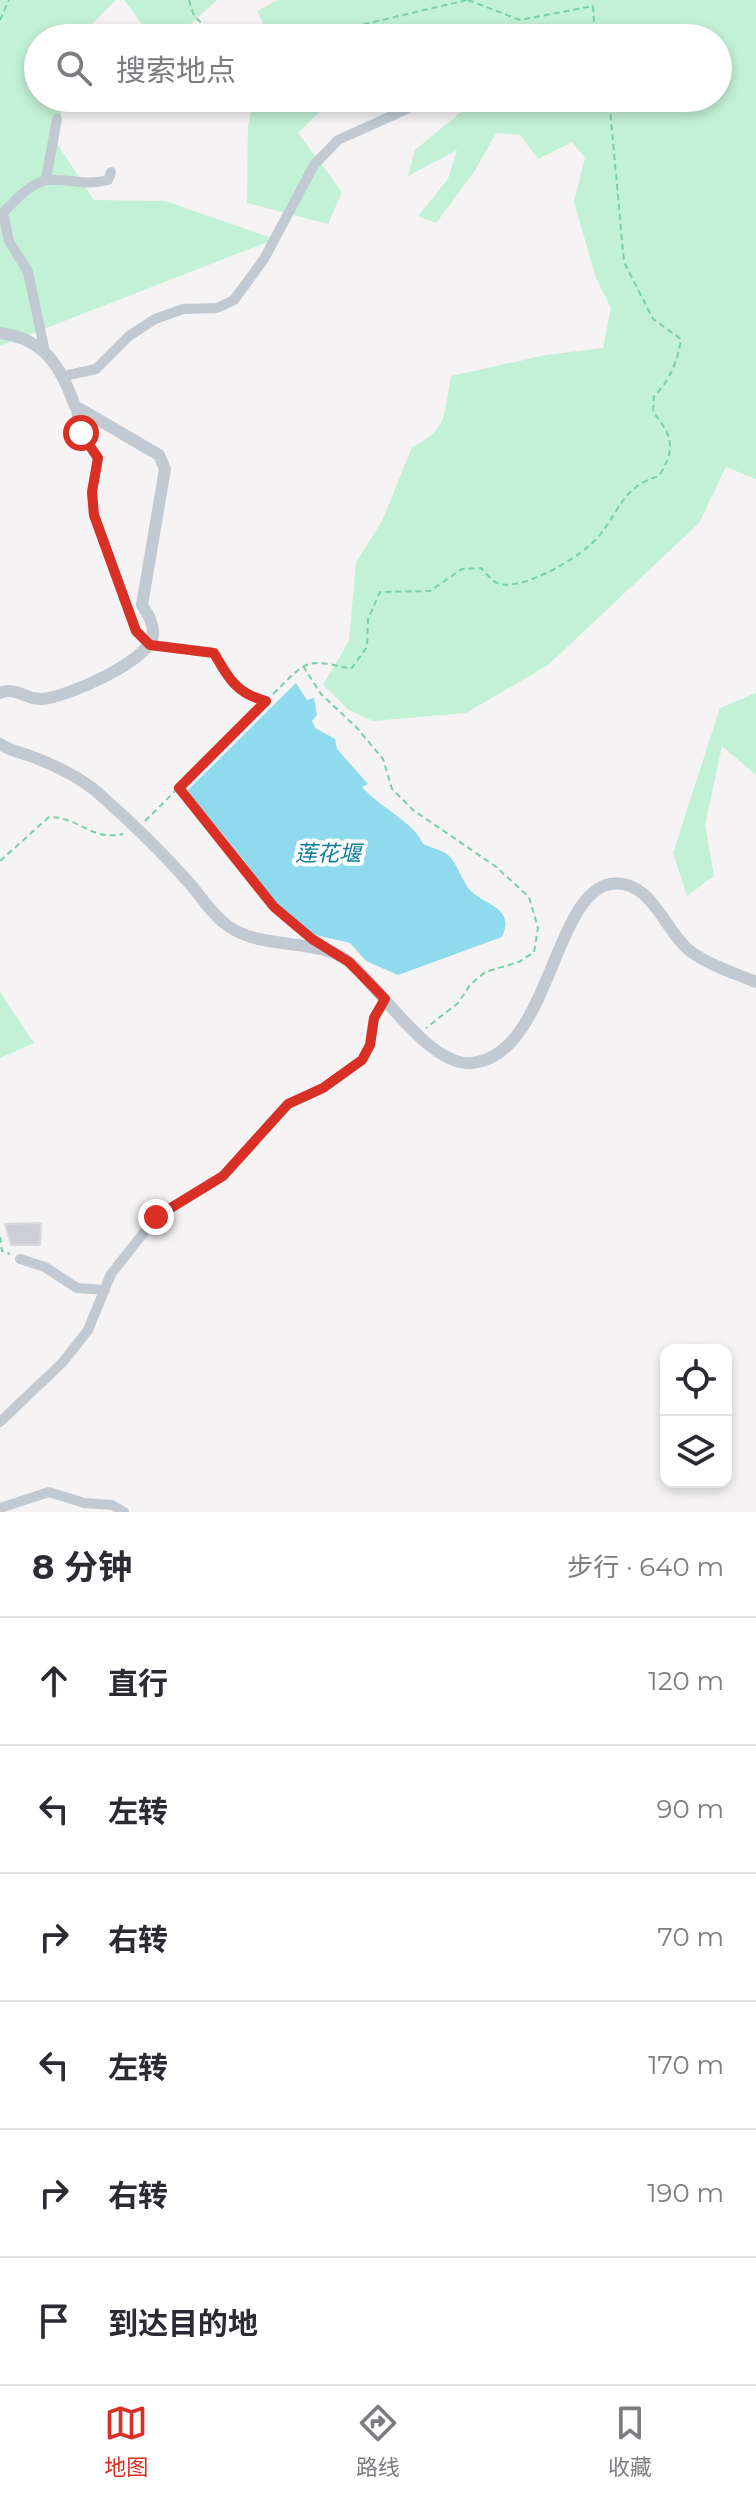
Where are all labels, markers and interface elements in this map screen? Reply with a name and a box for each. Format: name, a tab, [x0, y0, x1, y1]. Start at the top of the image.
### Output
search box	[24, 24, 732, 112]
icon: search	[52, 46, 96, 90]
text: 搜索地点	[116, 52, 236, 89]
route start	[63, 415, 99, 451]
water label: 莲花堰	[295, 840, 365, 867]
route end	[138, 1199, 174, 1235]
map controls	[660, 1344, 732, 1488]
button: locate	[660, 1344, 732, 1416]
button: layers	[660, 1416, 732, 1488]
text: 8 分钟	[32, 1546, 132, 1588]
text: 步行 · 640 m	[567, 1551, 724, 1583]
icon: ahead	[32, 1659, 76, 1703]
text: 直行	[108, 1665, 168, 1702]
text: 120 m	[648, 1665, 724, 1697]
icon: left	[32, 1787, 76, 1831]
text: 左转	[108, 1793, 168, 1830]
text: 90 m	[657, 1793, 724, 1825]
icon: right	[32, 1915, 76, 1959]
text: 右转	[108, 1921, 168, 1958]
text: 70 m	[658, 1921, 724, 1953]
icon: left	[32, 2043, 76, 2087]
text: 左转	[108, 2049, 168, 2086]
text: 170 m	[648, 2049, 724, 2081]
icon: right	[32, 2171, 76, 2215]
text: 右转	[108, 2177, 168, 2214]
text: 190 m	[647, 2177, 724, 2209]
icon: arrive	[32, 2299, 76, 2343]
text: 到达目的地	[108, 2305, 258, 2342]
tab: 地图	[104, 2401, 148, 2481]
tab: 路线	[356, 2401, 400, 2481]
tab: 收藏	[608, 2401, 652, 2481]

